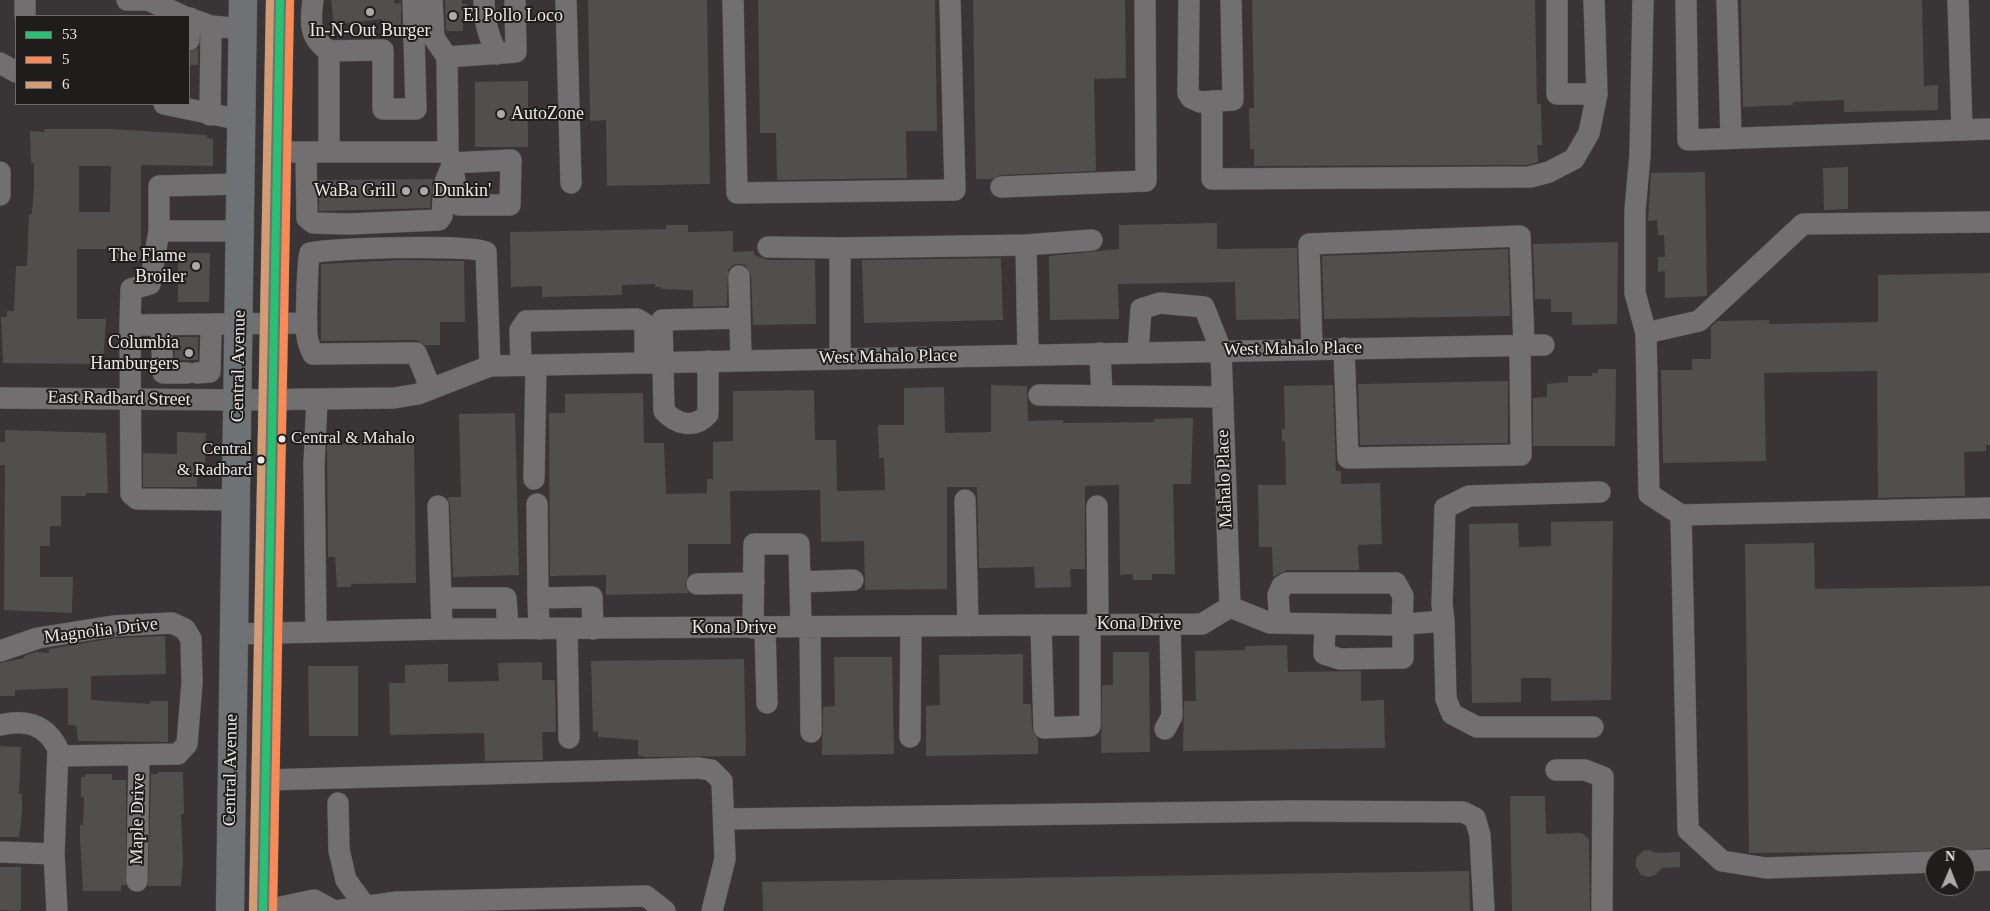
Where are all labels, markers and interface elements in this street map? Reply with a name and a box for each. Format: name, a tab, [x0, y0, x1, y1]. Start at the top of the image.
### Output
place label: El Pollo Loco	[463, 5, 563, 27]
marker: In-N-Out Burger	[364, 6, 376, 18]
marker: El Pollo Loco	[447, 10, 459, 22]
legend	[15, 15, 190, 105]
place label: In-N-Out Burger	[309, 20, 431, 42]
text: 53	[62, 26, 77, 42]
text: 5	[62, 51, 70, 67]
text: 6	[62, 76, 70, 92]
place label: AutoZone	[511, 103, 584, 125]
marker: AutoZone	[495, 108, 507, 120]
place label: WaBa Grill	[314, 180, 396, 202]
place label: Dunkin'	[434, 180, 491, 202]
marker: WaBa Grill	[400, 185, 412, 197]
marker: Dunkin'	[418, 185, 430, 197]
place label: The Flame Broiler	[109, 245, 186, 288]
marker: The Flame Broiler	[190, 260, 202, 272]
street label: Central Avenue	[227, 310, 251, 422]
place label: Columbia Hamburgers	[90, 332, 179, 374]
street label: West Mahalo Place	[1224, 337, 1362, 361]
street label: West Mahalo Place	[819, 345, 957, 369]
marker: Columbia Hamburgers	[183, 347, 195, 359]
street label: East Radbard Street	[47, 387, 191, 411]
place label: Central & Mahalo	[291, 429, 415, 449]
street label: Mahalo Place	[1212, 429, 1238, 529]
marker: Central & Mahalo	[277, 434, 287, 444]
place label: Central & Radbard	[177, 440, 252, 480]
marker: Central & Radbard	[256, 455, 266, 465]
street label: Magnolia Drive	[43, 613, 159, 649]
street label: Kona Drive	[1097, 613, 1181, 635]
street label: Kona Drive	[692, 617, 776, 639]
street label: Central Avenue	[219, 714, 243, 826]
street label: Maple Drive	[126, 773, 150, 865]
north arrow	[1925, 846, 1975, 896]
text: N	[1945, 849, 1955, 864]

